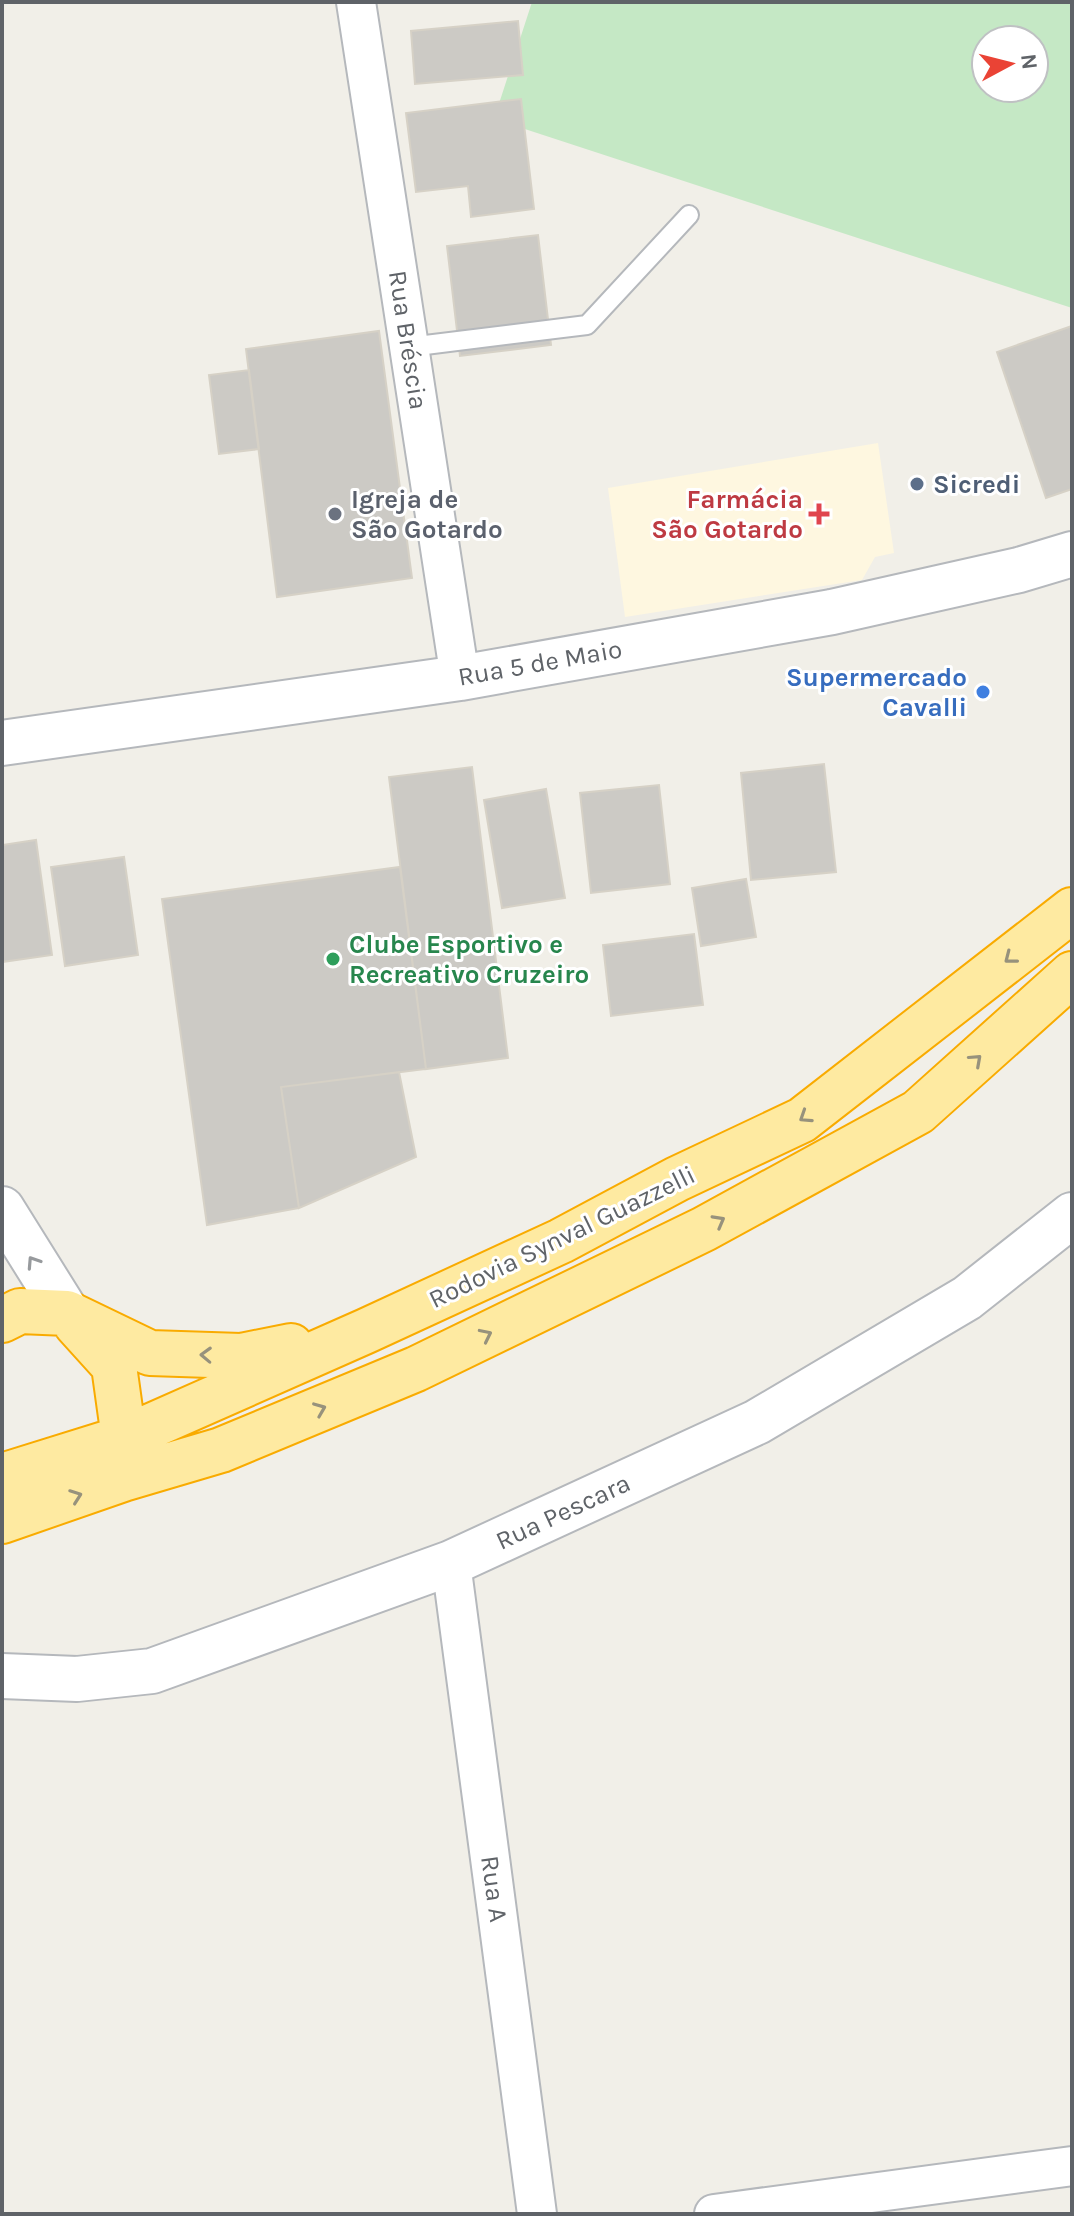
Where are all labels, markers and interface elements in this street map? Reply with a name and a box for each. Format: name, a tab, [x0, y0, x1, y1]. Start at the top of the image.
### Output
north arrow	[970, 24, 1050, 104]
text: N	[1015, 52, 1043, 71]
street label: Rua Bréscia	[382, 268, 434, 412]
place label: Sicredi	[933, 469, 1020, 500]
marker: Sicredi	[908, 475, 926, 493]
place label: Igreja de São Gotardo	[351, 484, 503, 545]
place label: Farmácia São Gotardo	[651, 484, 803, 545]
marker: Igreja de São Gotardo	[326, 505, 344, 523]
marker: Farmácia São Gotardo	[810, 505, 828, 523]
street label: Rua 5 de Maio	[455, 633, 625, 693]
place label: Supermercado Cavalli	[786, 662, 967, 723]
marker: Supermercado Cavalli	[974, 683, 992, 701]
place label: Clube Esportivo e Recreativo Cruzeiro	[349, 929, 589, 990]
one-way arrow	[1004, 949, 1019, 963]
marker: Clube Esportivo e Recreativo Cruzeiro	[324, 950, 342, 968]
one-way arrow	[967, 1054, 981, 1069]
one-way arrow	[799, 1107, 813, 1122]
street label: Rodovia Synval Guazzelli	[424, 1159, 700, 1315]
one-way arrow	[711, 1215, 726, 1230]
one-way arrow	[28, 1256, 43, 1270]
one-way arrow	[478, 1329, 492, 1345]
one-way arrow	[199, 1347, 212, 1364]
one-way arrow	[312, 1402, 327, 1418]
street label: Rua Pescara	[491, 1467, 635, 1557]
one-way arrow	[68, 1490, 82, 1506]
street label: Rua A	[474, 1854, 514, 1924]

